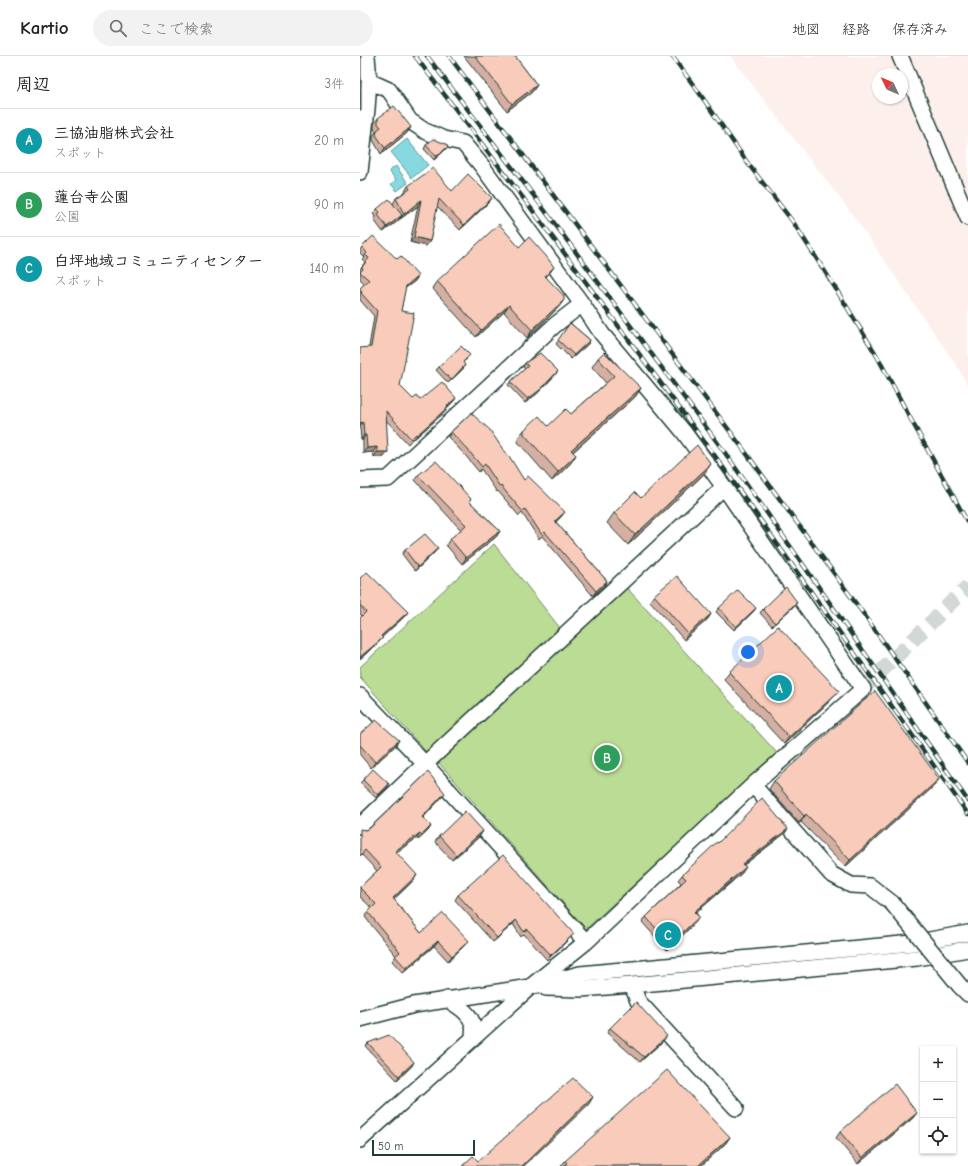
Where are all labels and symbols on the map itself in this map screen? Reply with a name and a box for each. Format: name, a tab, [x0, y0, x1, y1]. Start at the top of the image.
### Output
north arrow	[872, 68, 908, 104]
your location	[738, 642, 758, 662]
pin: A	[766, 673, 792, 703]
pin: B	[594, 743, 620, 773]
pin: C	[655, 920, 681, 950]
scale bar	[372, 1138, 475, 1157]

